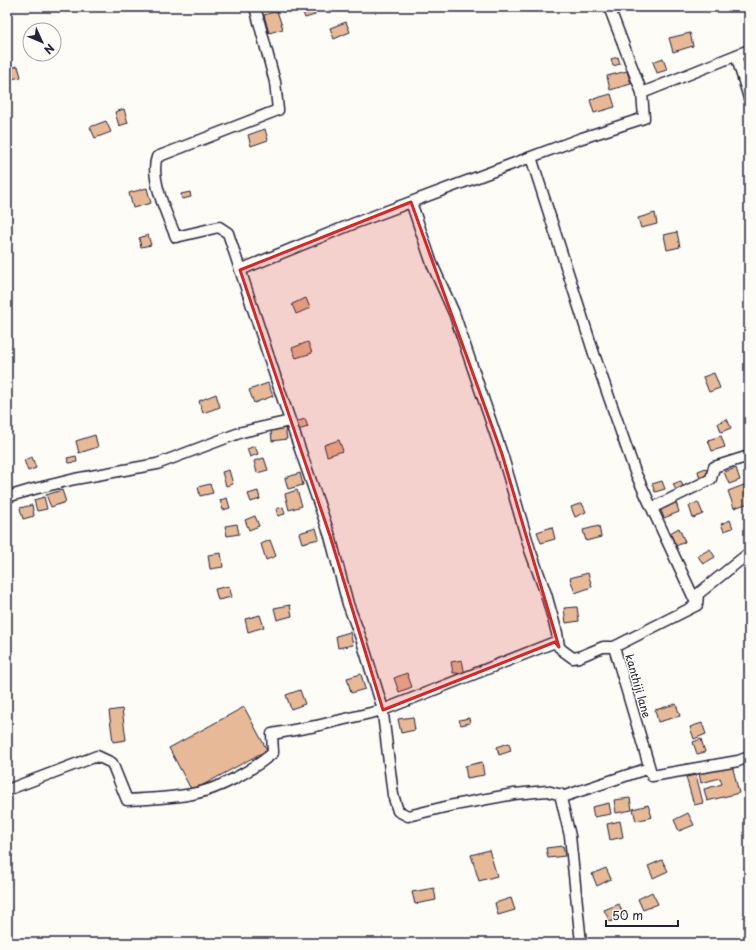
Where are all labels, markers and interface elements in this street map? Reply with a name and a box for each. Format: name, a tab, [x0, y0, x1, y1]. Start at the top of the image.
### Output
north arrow	[22, 22, 62, 62]
text: N	[40, 40, 59, 59]
street label: kanthiji lane	[621, 652, 656, 720]
scale bar	[606, 902, 678, 928]
text: 50 m	[612, 906, 643, 924]

